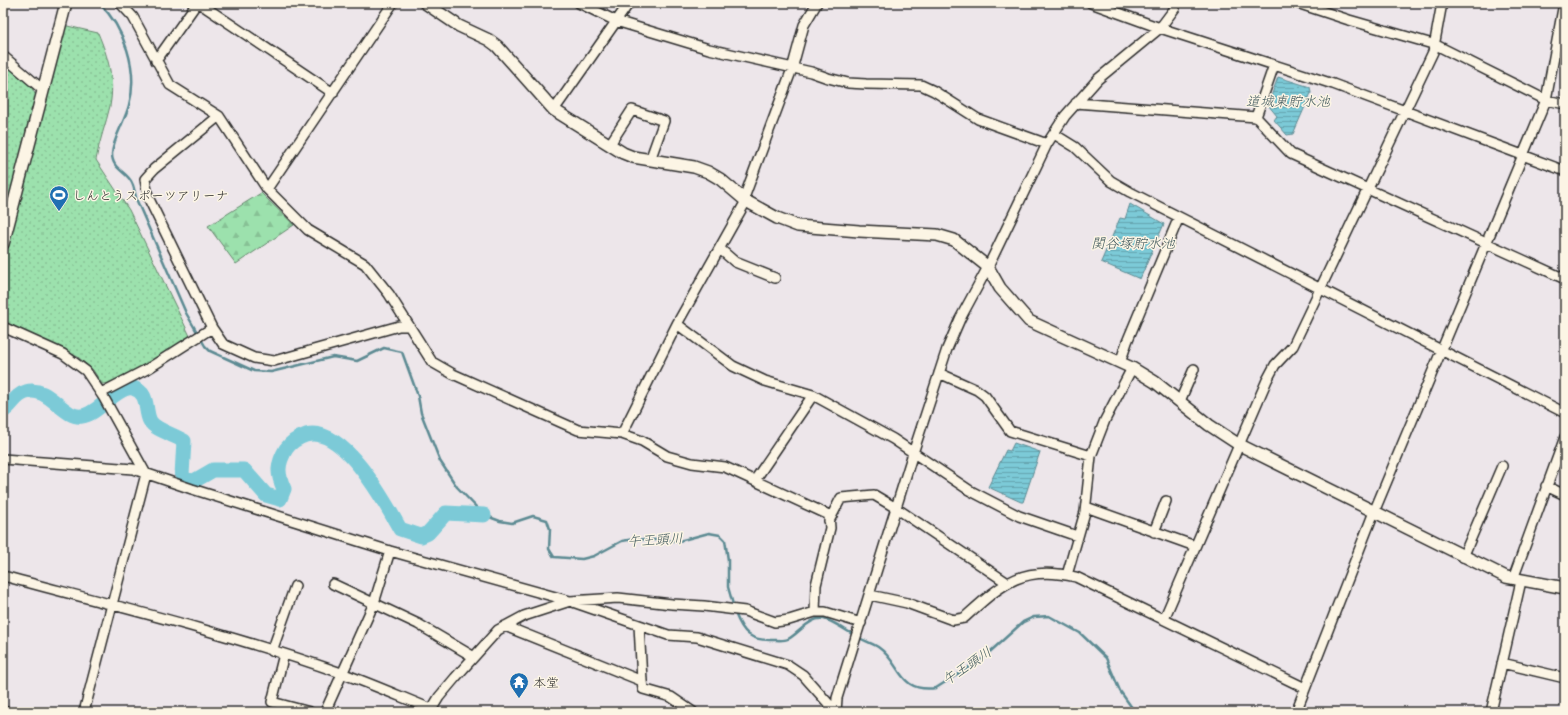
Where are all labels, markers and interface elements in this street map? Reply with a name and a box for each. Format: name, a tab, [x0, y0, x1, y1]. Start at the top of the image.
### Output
water label: 道城東貯水池	[1246, 93, 1331, 110]
sports icon: しんとうスポーツアリーナ	[48, 184, 70, 212]
place label: しんとうスポーツアリーナ	[73, 188, 229, 203]
water label: 関谷塚貯水池	[1091, 235, 1176, 252]
water label: 午王頭川	[627, 530, 683, 550]
water label: 午王頭川	[939, 643, 995, 689]
temple icon: 本堂	[508, 671, 530, 699]
place label: 本堂	[533, 675, 559, 690]

